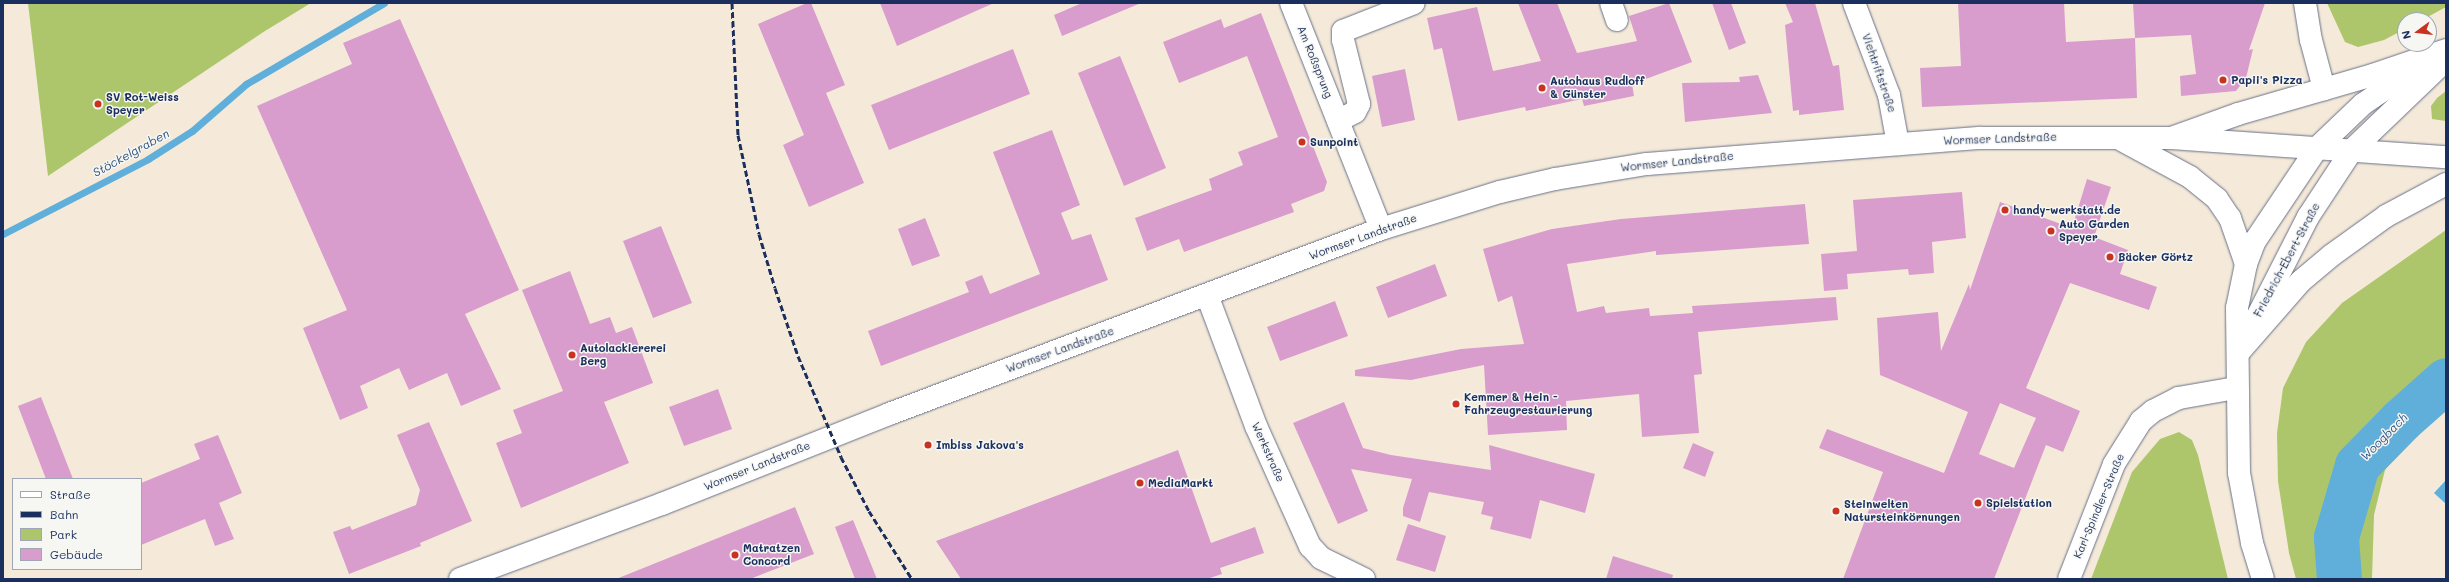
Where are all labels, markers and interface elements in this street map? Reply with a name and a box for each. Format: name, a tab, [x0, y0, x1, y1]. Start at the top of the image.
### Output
north arrow	[2397, 12, 2437, 52]
street label: Am Roßsprung	[1295, 24, 1335, 100]
text: N	[2398, 29, 2414, 41]
street label: Viehtriftstraße	[1859, 32, 1899, 114]
place label: Papii's Pizza	[2231, 73, 2302, 87]
place label: Autohaus Rudloff & Günster	[1550, 75, 1644, 101]
marker: Papii's Pizza	[2218, 75, 2228, 85]
marker: Autohaus Rudloff & Günster	[1537, 83, 1547, 93]
place label: SV Rot-Weiss Speyer	[106, 91, 179, 117]
marker: SV Rot-Weiss Speyer	[93, 99, 103, 109]
water label: Stöckelgraben	[90, 126, 172, 180]
street label: Wormser Landstraße	[1943, 130, 2057, 148]
place label: Sunpoint	[1310, 135, 1358, 149]
marker: Sunpoint	[1297, 137, 1307, 147]
street label: Wormser Landstraße	[1620, 149, 1734, 175]
street label: Friedrich-Ebert-Straße	[2251, 201, 2323, 319]
place label: handy-werkstatt.de	[2013, 203, 2121, 217]
marker: handy-werkstatt.de	[2000, 205, 2010, 215]
street label: Wormser Landstraße	[1307, 211, 1419, 263]
place label: Auto Garden Speyer	[2059, 218, 2129, 244]
marker: Auto Garden Speyer	[2046, 226, 2056, 236]
place label: Bäcker Görtz	[2118, 250, 2193, 264]
marker: Bäcker Görtz	[2105, 252, 2115, 262]
street label: Wormser Landstraße	[1004, 324, 1116, 376]
place label: Autolackiererei Berg	[580, 342, 666, 368]
marker: Autolackiererei Berg	[567, 350, 577, 360]
place label: Kemmer & Hein - Fahrzeugrestaurierung	[1464, 391, 1592, 417]
marker: Kemmer & Hein - Fahrzeugrestaurierung	[1451, 399, 1461, 409]
water label: Woogbach	[2357, 410, 2411, 464]
street label: Werkstraße	[1249, 420, 1287, 484]
place label: Imbiss Jakova's	[936, 438, 1024, 452]
street label: Wormser Landstraße	[702, 439, 812, 493]
marker: Imbiss Jakova's	[923, 440, 933, 450]
street label: Karl-Spindler-Straße	[2071, 452, 2127, 560]
place label: MediaMarkt	[1148, 476, 1213, 490]
legend	[12, 478, 142, 570]
marker: MediaMarkt	[1135, 478, 1145, 488]
text: Straße	[50, 486, 91, 502]
place label: Spielstation	[1986, 496, 2052, 510]
place label: Steinwelten Natursteinkörnungen	[1844, 498, 1960, 524]
marker: Spielstation	[1973, 498, 1983, 508]
text: Bahn	[50, 506, 78, 522]
marker: Steinwelten Natursteinkörnungen	[1831, 506, 1841, 516]
text: Park	[50, 526, 77, 542]
place label: Matratzen Concord	[743, 542, 800, 568]
text: Gebäude	[50, 546, 103, 562]
marker: Matratzen Concord	[730, 550, 740, 560]

